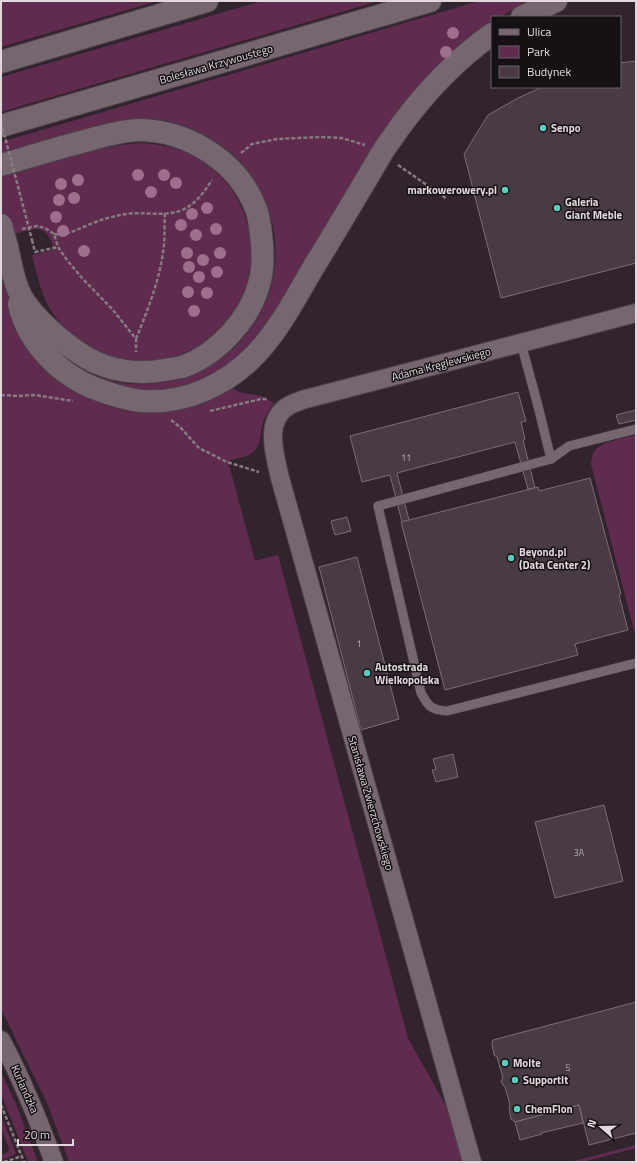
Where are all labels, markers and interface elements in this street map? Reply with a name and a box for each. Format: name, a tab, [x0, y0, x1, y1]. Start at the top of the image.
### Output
legend	[491, 16, 621, 88]
text: Ulica	[527, 22, 551, 41]
street label: Bolesława Krzywoustego	[157, 40, 275, 88]
text: Park	[527, 42, 550, 61]
text: Budynek	[527, 62, 571, 81]
place label: Senpo	[551, 120, 581, 136]
marker: Senpo	[538, 123, 548, 133]
place label: markowerowery.pl	[407, 182, 497, 198]
marker: markowerowery.pl	[500, 185, 510, 195]
place label: Galeria Giant Meble	[565, 194, 623, 223]
marker: Galeria Giant Meble	[552, 203, 562, 213]
street label: Adama Kręglewskiego	[390, 343, 493, 385]
house number: 11	[401, 451, 411, 464]
place label: Beyond.pl (Data Center 2)	[519, 544, 590, 573]
marker: Beyond.pl (Data Center 2)	[506, 553, 516, 563]
house number: 1	[356, 637, 362, 650]
place label: Autostrada Wielkopolska	[375, 659, 440, 688]
marker: Autostrada Wielkopolska	[362, 668, 372, 678]
street label: Stanisława Zwierzchowskiego	[344, 734, 398, 872]
house number: 3A	[574, 846, 585, 859]
place label: Molte	[513, 1055, 541, 1071]
marker: Molte	[500, 1058, 510, 1068]
house number: 5	[565, 1061, 571, 1074]
street label: Kurlandzka	[7, 1062, 43, 1116]
place label: SupportIt	[523, 1072, 568, 1088]
marker: SupportIt	[510, 1075, 520, 1085]
place label: ChemFlon	[525, 1101, 573, 1117]
marker: ChemFlon	[512, 1104, 522, 1114]
north arrow	[581, 1107, 621, 1147]
text: N	[583, 1117, 600, 1130]
scale bar	[18, 1121, 73, 1147]
text: 20 m	[24, 1125, 50, 1144]

